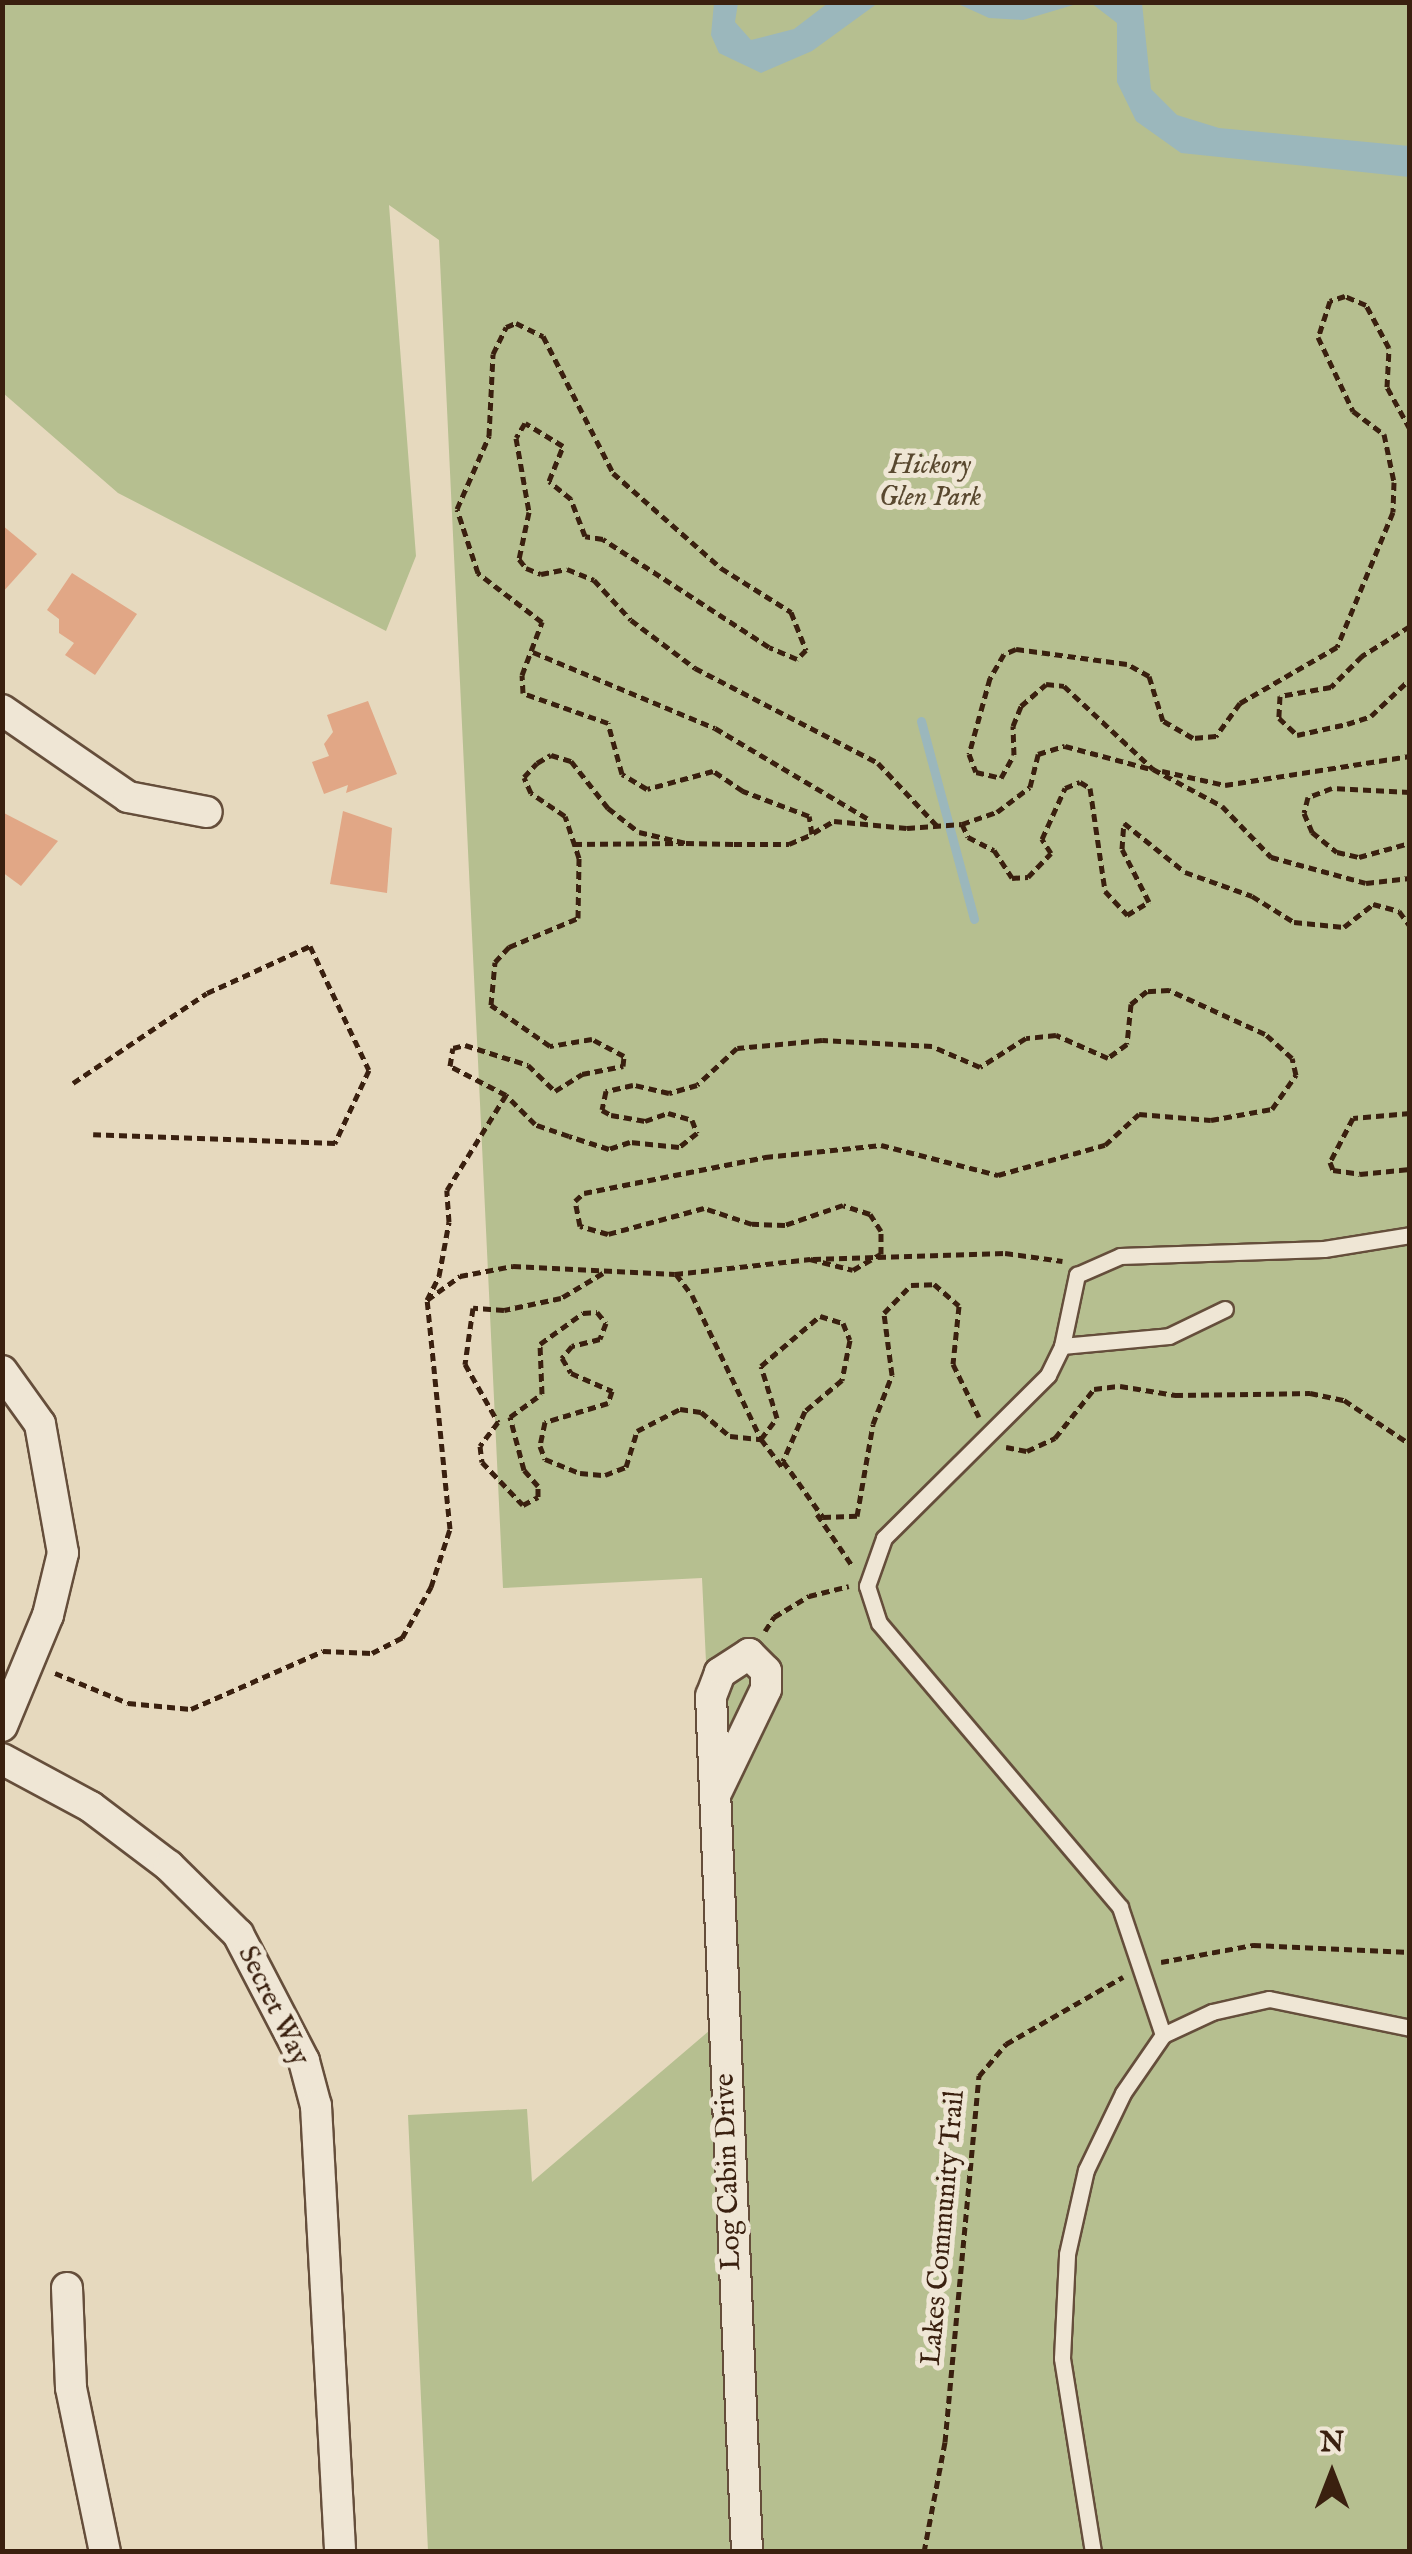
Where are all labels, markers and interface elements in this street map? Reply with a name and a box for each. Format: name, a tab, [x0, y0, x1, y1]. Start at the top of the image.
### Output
park label: Hickory Glen Park	[879, 449, 981, 515]
street label: Secret Way	[230, 1941, 316, 2071]
street label: Log Cabin Drive	[709, 2073, 749, 2271]
street label: Lakes Community Trail	[915, 2089, 973, 2367]
north arrow	[1282, 2424, 1382, 2524]
text: N	[1320, 2426, 1344, 2461]

